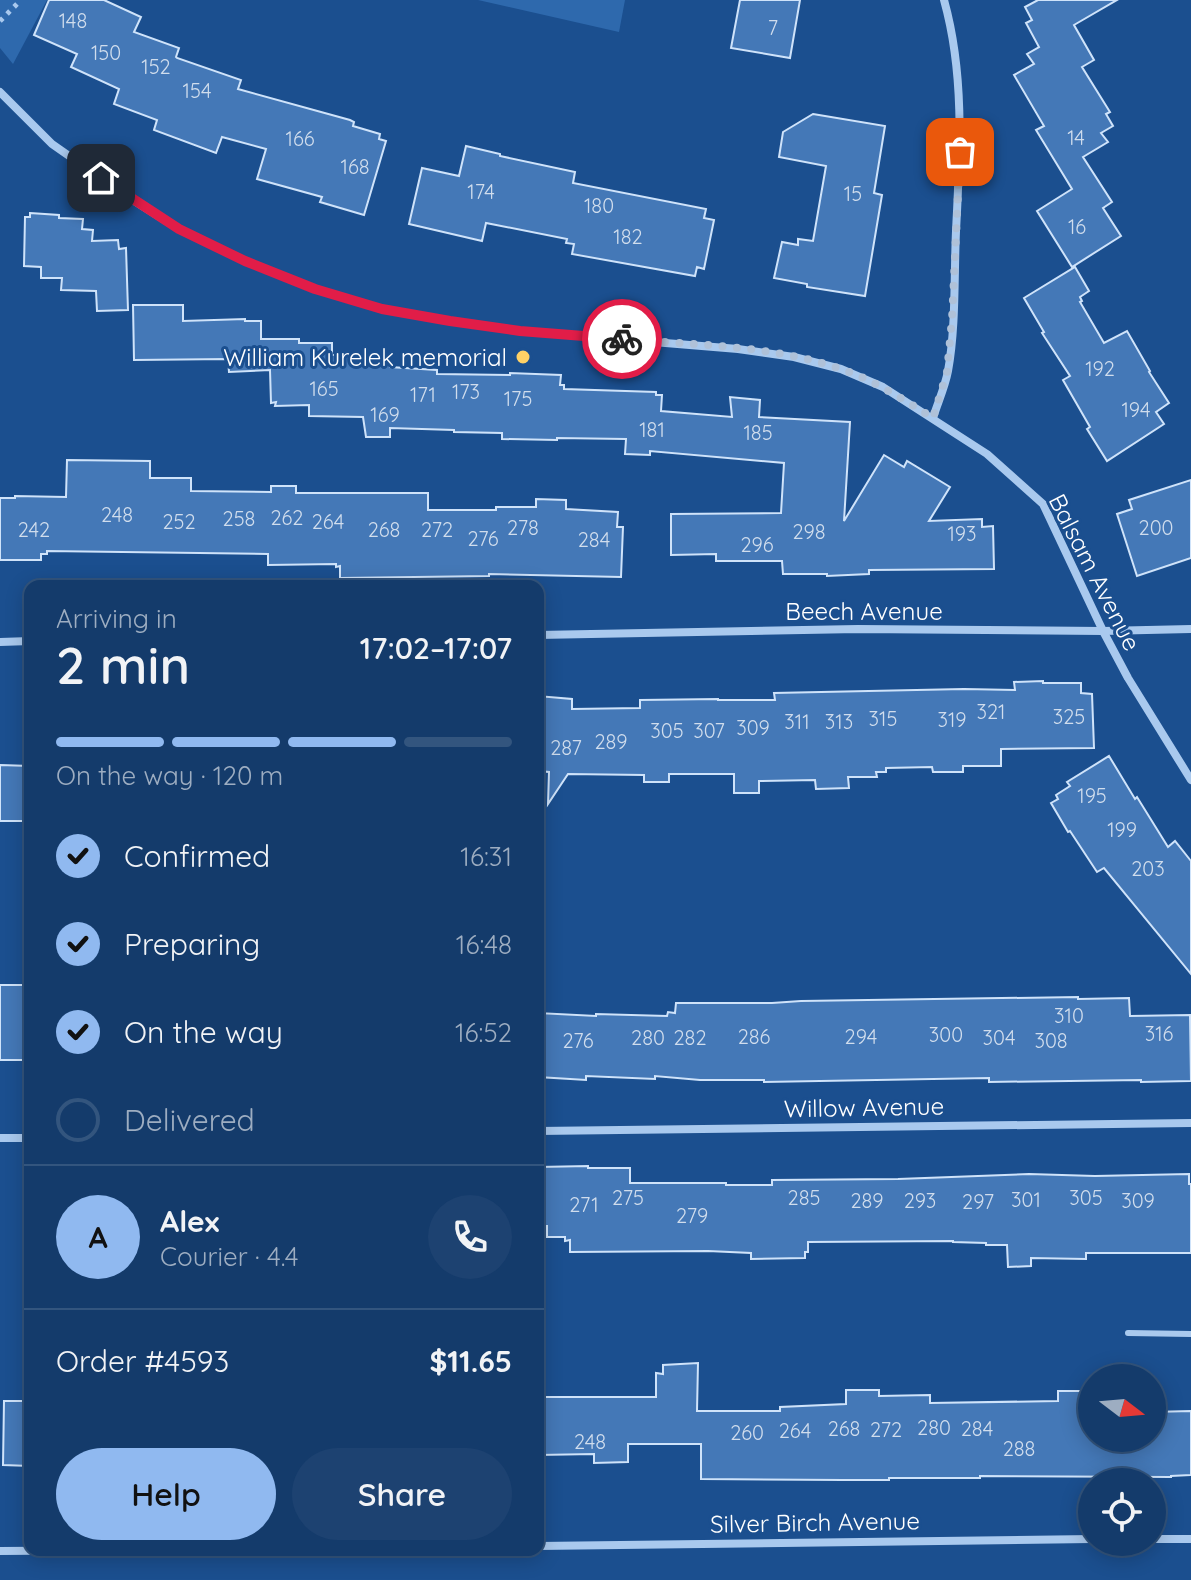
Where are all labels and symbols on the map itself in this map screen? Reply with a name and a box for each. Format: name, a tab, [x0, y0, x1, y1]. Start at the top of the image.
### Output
house number: 148	[59, 8, 87, 33]
house number: 7	[768, 15, 778, 40]
house number: 150	[91, 40, 121, 65]
house number: 152	[141, 54, 171, 79]
house number: 154	[183, 78, 211, 103]
pin	[926, 118, 994, 186]
house number: 14	[1067, 125, 1085, 150]
house number: 166	[286, 126, 315, 151]
pin	[67, 144, 135, 212]
house number: 168	[341, 154, 369, 179]
house number: 174	[467, 179, 495, 204]
house number: 15	[844, 181, 862, 206]
house number: 180	[584, 193, 614, 218]
house number: 16	[1068, 214, 1086, 239]
house number: 182	[613, 224, 643, 249]
courier	[582, 299, 662, 379]
place label: William Kurelek memorial	[223, 342, 507, 372]
marker: William Kurelek memorial	[514, 348, 532, 366]
house number: 192	[1085, 356, 1115, 381]
house number: 165	[309, 376, 339, 401]
house number: 173	[452, 379, 480, 404]
house number: 171	[410, 382, 436, 407]
house number: 175	[504, 386, 532, 411]
house number: 194	[1121, 397, 1151, 422]
house number: 169	[370, 402, 400, 427]
house number: 181	[639, 417, 665, 442]
house number: 185	[743, 420, 773, 445]
street label: Balsam Avenue	[1043, 488, 1147, 656]
house number: 248	[101, 502, 133, 527]
house number: 262	[271, 505, 303, 530]
house number: 258	[223, 506, 255, 531]
house number: 252	[162, 509, 196, 534]
house number: 264	[312, 509, 344, 534]
house number: 278	[507, 515, 539, 540]
house number: 200	[1139, 515, 1173, 540]
house number: 242	[18, 517, 50, 542]
house number: 268	[368, 517, 400, 542]
house number: 272	[421, 517, 453, 542]
house number: 298	[792, 519, 826, 544]
house number: 193	[947, 521, 977, 546]
house number: 276	[467, 526, 499, 551]
house number: 284	[578, 527, 610, 552]
house number: 296	[741, 532, 774, 557]
street label: Beech Avenue	[785, 596, 943, 626]
house number: 321	[977, 699, 1005, 724]
house number: 325	[1053, 704, 1085, 729]
house number: 315	[869, 706, 897, 731]
house number: 319	[937, 707, 967, 732]
house number: 311	[784, 709, 810, 734]
house number: 313	[825, 709, 853, 734]
house number: 309	[736, 715, 770, 740]
house number: 305	[650, 718, 684, 743]
house number: 307	[693, 718, 725, 743]
house number: 289	[594, 729, 628, 754]
house number: 287	[550, 735, 582, 760]
house number: 195	[1077, 783, 1107, 808]
house number: 199	[1107, 817, 1137, 842]
house number: 203	[1131, 856, 1165, 881]
house number: 310	[1054, 1003, 1084, 1028]
house number: 316	[1145, 1021, 1174, 1046]
house number: 300	[929, 1022, 963, 1047]
house number: 286	[738, 1024, 771, 1049]
house number: 294	[845, 1024, 877, 1049]
house number: 280	[631, 1025, 665, 1050]
house number: 282	[674, 1025, 706, 1050]
house number: 304	[983, 1025, 1015, 1050]
house number: 276	[562, 1028, 594, 1053]
house number: 308	[1034, 1028, 1068, 1053]
street label: Willow Avenue	[784, 1091, 944, 1123]
house number: 275	[612, 1185, 644, 1210]
house number: 285	[788, 1185, 820, 1210]
house number: 305	[1069, 1185, 1103, 1210]
house number: 301	[1011, 1187, 1041, 1212]
house number: 289	[850, 1188, 884, 1213]
house number: 293	[904, 1188, 936, 1213]
house number: 309	[1121, 1188, 1155, 1213]
house number: 297	[962, 1189, 994, 1214]
house number: 271	[569, 1192, 599, 1217]
house number: 279	[676, 1203, 708, 1228]
north arrow	[1078, 1364, 1166, 1452]
house number: 280	[917, 1415, 951, 1440]
house number: 268	[828, 1416, 860, 1441]
house number: 284	[961, 1416, 993, 1441]
house number: 272	[870, 1417, 902, 1442]
house number: 264	[779, 1418, 811, 1443]
house number: 260	[730, 1420, 764, 1445]
house number: 248	[574, 1429, 606, 1454]
house number: 288	[1003, 1436, 1035, 1461]
street label: Silver Birch Avenue	[710, 1505, 920, 1539]

